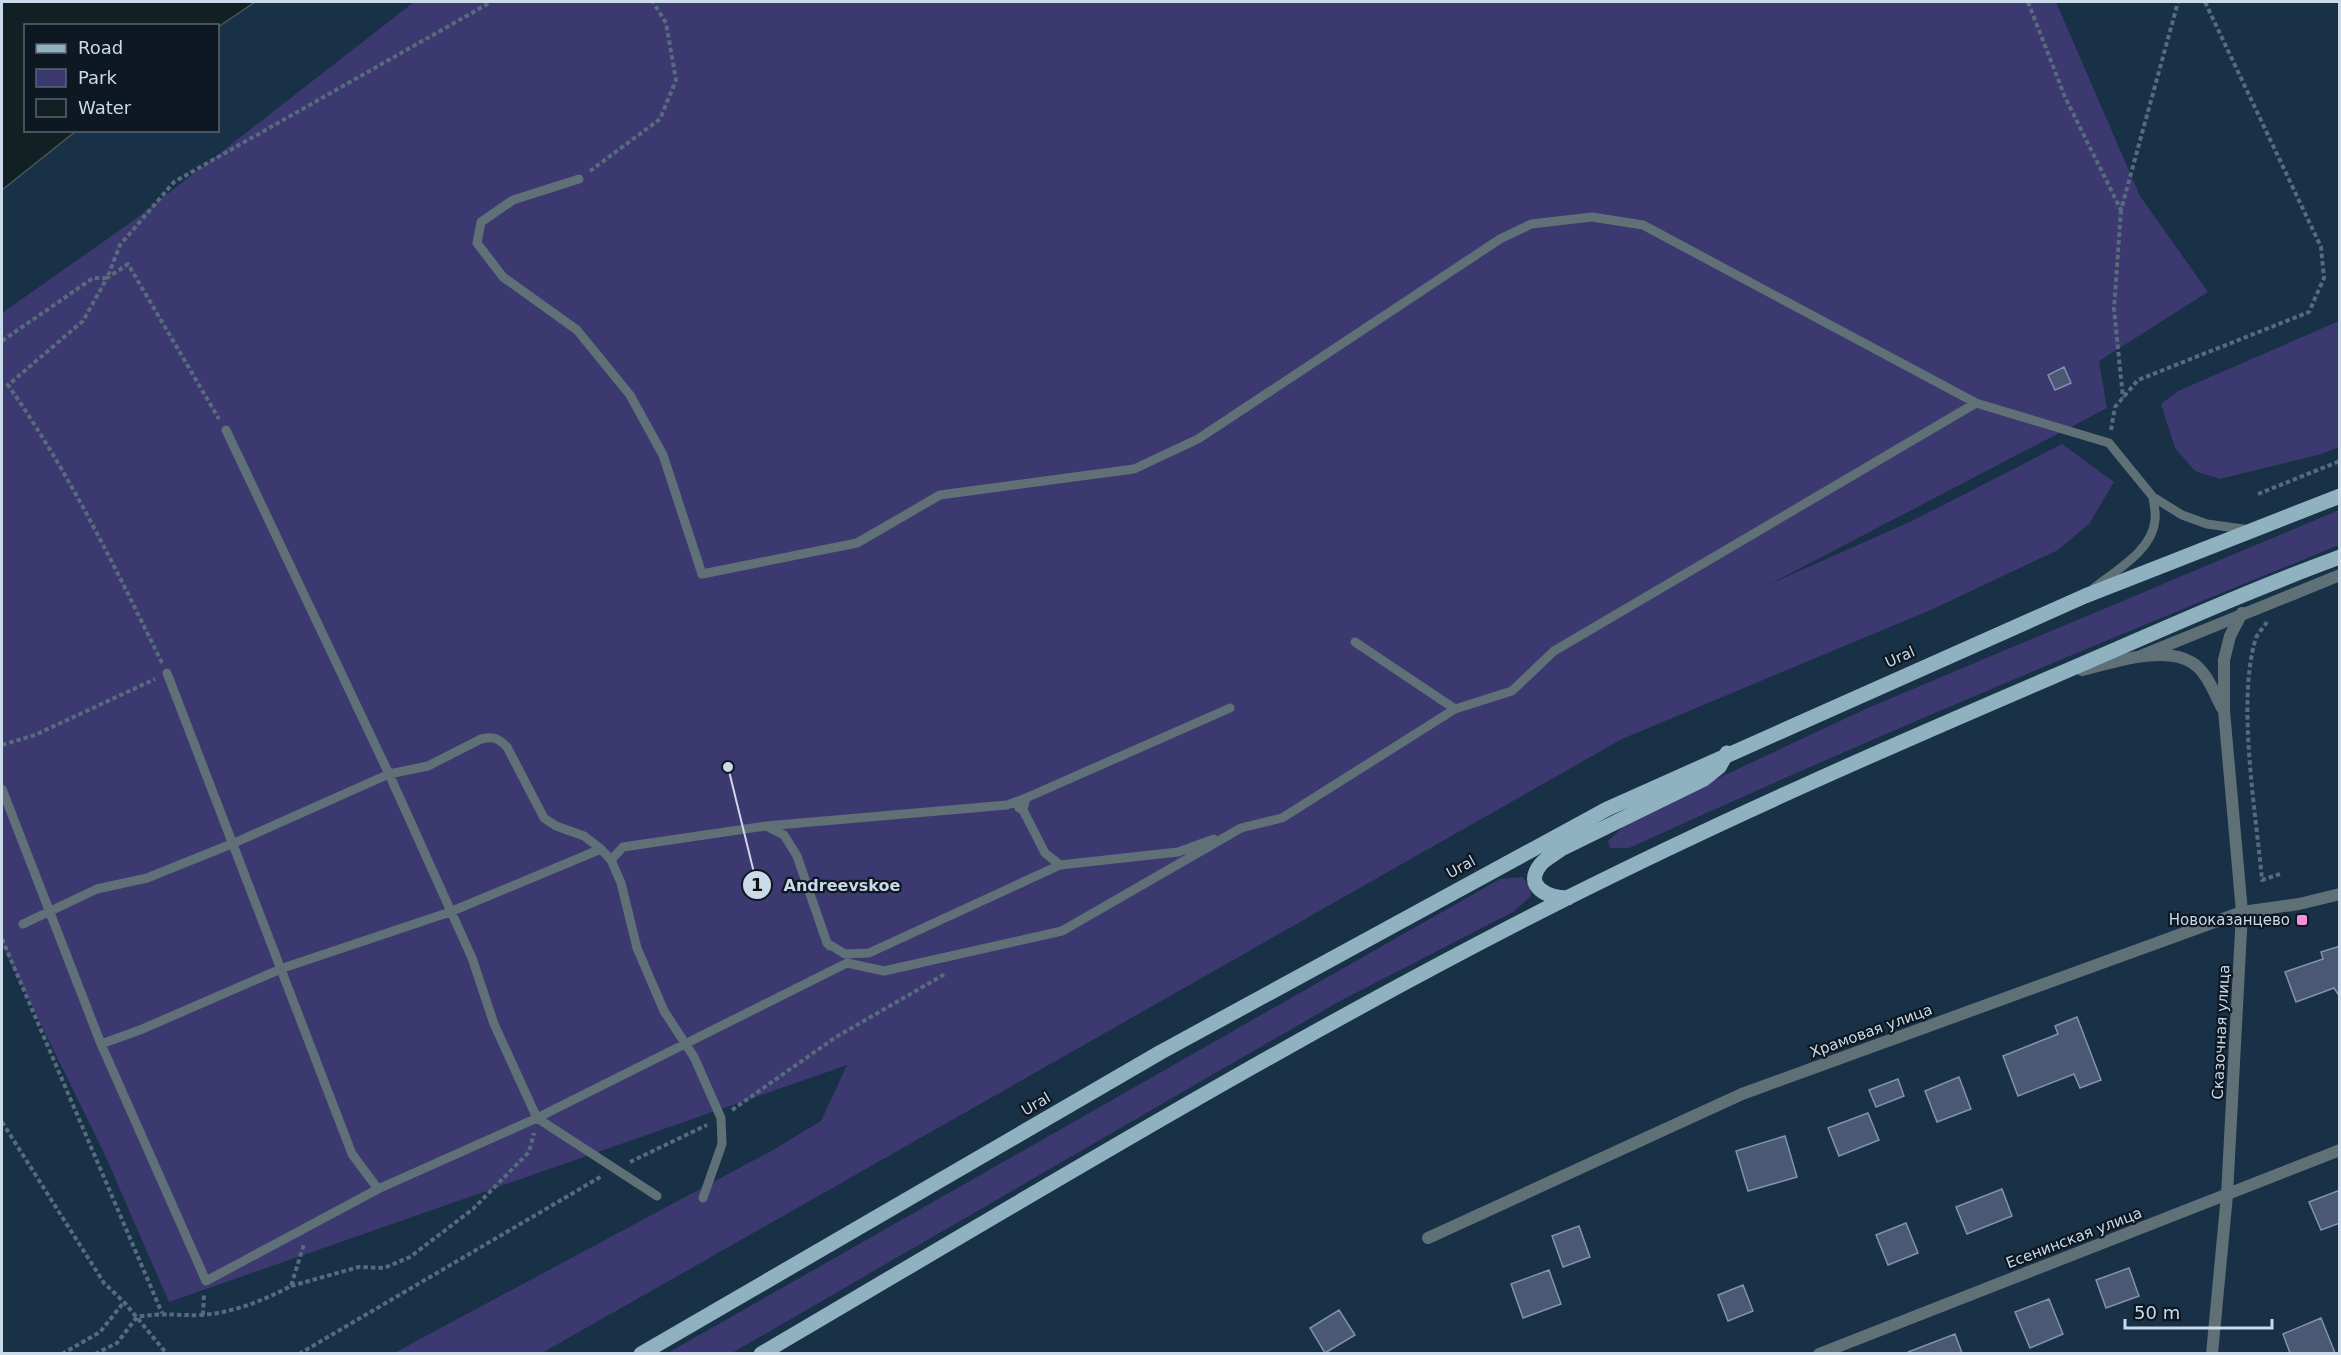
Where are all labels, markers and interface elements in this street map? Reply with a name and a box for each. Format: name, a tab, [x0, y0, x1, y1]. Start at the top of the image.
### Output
legend	[24, 24, 219, 132]
text: Road	[78, 37, 123, 58]
text: Park	[78, 67, 117, 88]
text: Water	[78, 97, 132, 118]
street label: Ural	[1882, 643, 1918, 671]
street label: Ural	[1443, 852, 1479, 882]
callout: Andreevskoe	[742, 868, 913, 902]
text: 1	[751, 874, 763, 895]
text: Andreevskoe	[784, 876, 901, 895]
place label: Новоказанцево	[2169, 911, 2290, 929]
marker: Новоказанцево	[2295, 913, 2309, 927]
street label: Сказочная улица	[2208, 964, 2234, 1100]
street label: Храмовая улица	[1807, 1000, 1935, 1062]
street label: Ural	[1018, 1089, 1054, 1119]
street label: Есенинская улица	[2003, 1204, 2145, 1272]
scale bar	[2125, 1292, 2272, 1330]
text: 50 m	[2134, 1302, 2180, 1323]

